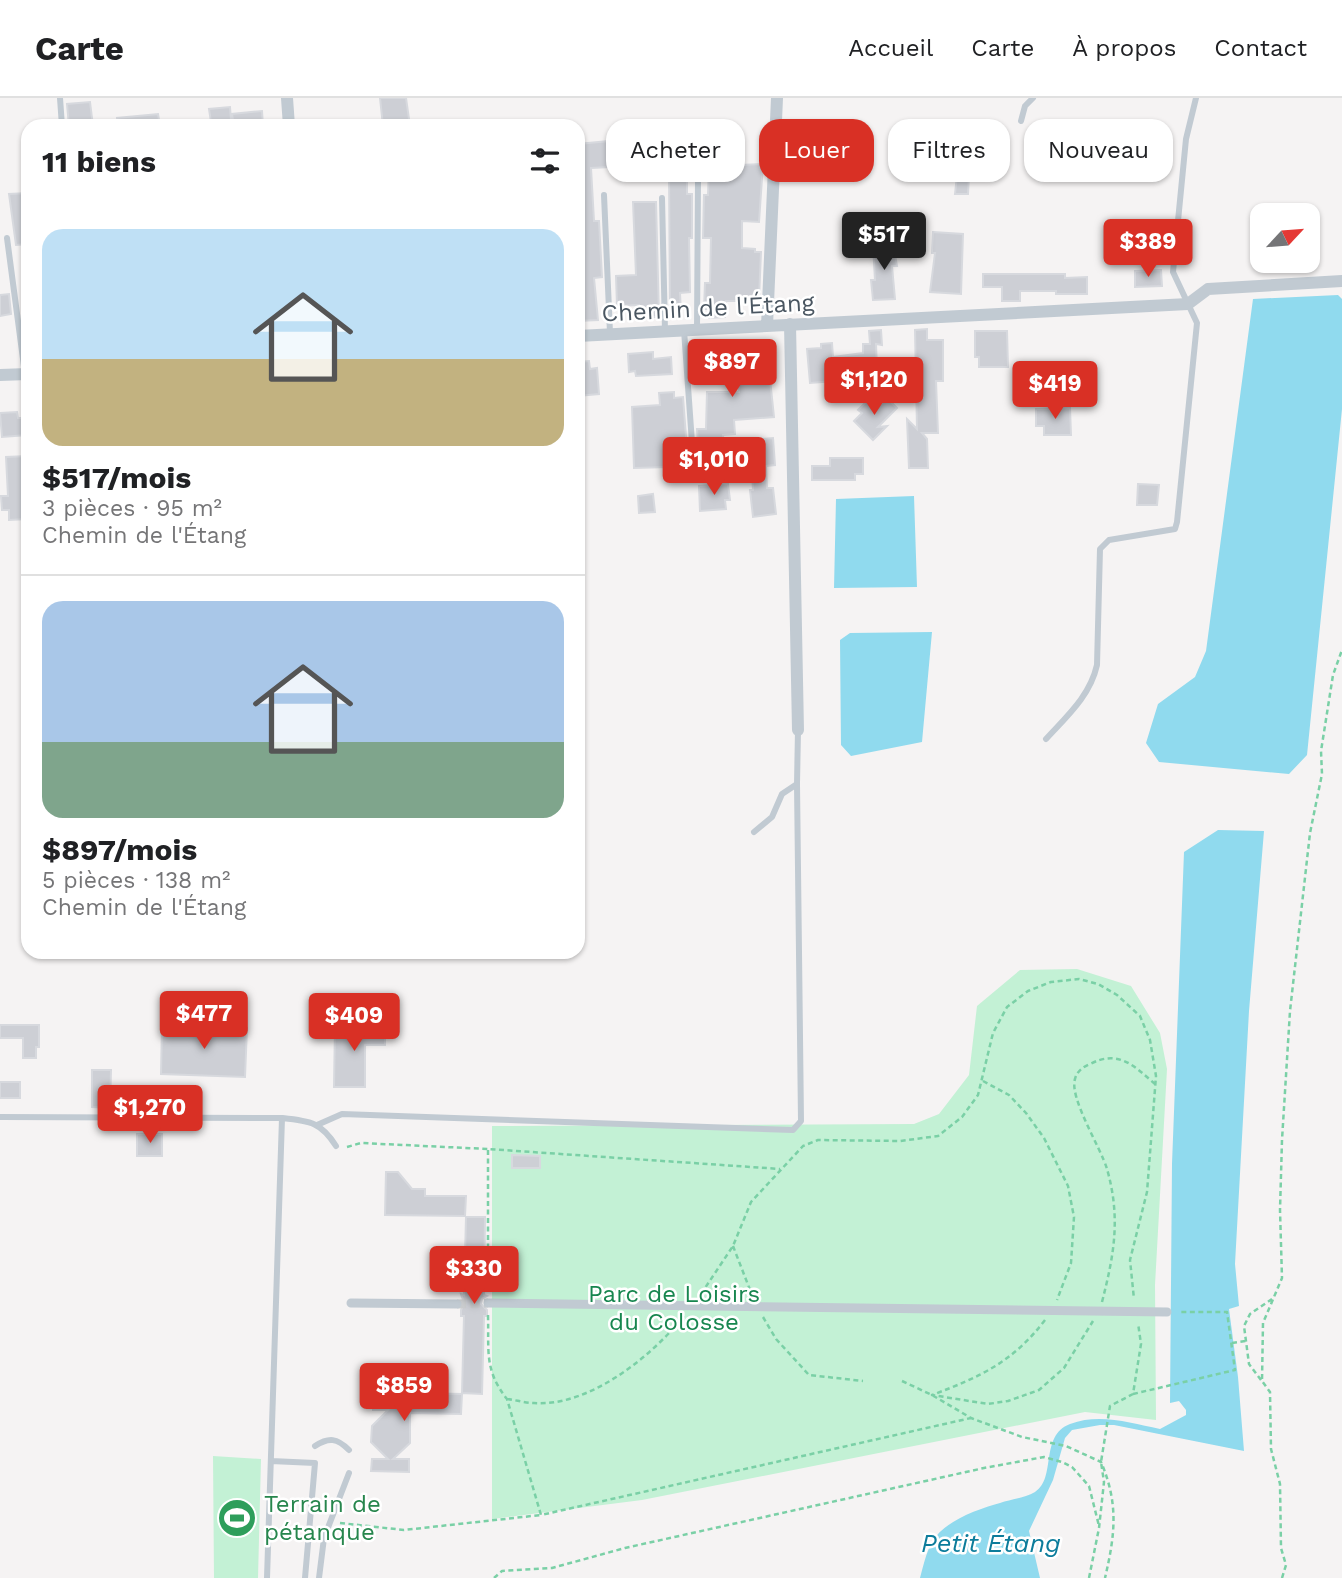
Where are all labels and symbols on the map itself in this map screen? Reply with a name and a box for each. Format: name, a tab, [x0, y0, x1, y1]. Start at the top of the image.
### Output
north arrow	[1250, 203, 1320, 273]
pin: $517	[843, 212, 925, 272]
pin: $389	[1107, 220, 1189, 279]
street label: Chemin de l'Étang	[601, 288, 815, 328]
pin: $897	[691, 340, 773, 399]
pin: $1,120	[817, 358, 931, 417]
pin: $419	[1014, 362, 1096, 421]
pin: $1,010	[657, 438, 771, 497]
pin: $477	[163, 992, 245, 1051]
pin: $409	[313, 993, 395, 1053]
pin: $1,270	[93, 1086, 207, 1145]
pin: $330	[433, 1246, 515, 1306]
park label: Parc de Loisirs du Colosse	[588, 1280, 760, 1336]
pin: $859	[363, 1364, 445, 1423]
place label: Terrain de pétanque	[264, 1490, 381, 1546]
sports icon: Terrain de pétanque	[216, 1497, 258, 1539]
water label: Petit Étang	[921, 1528, 1061, 1558]

